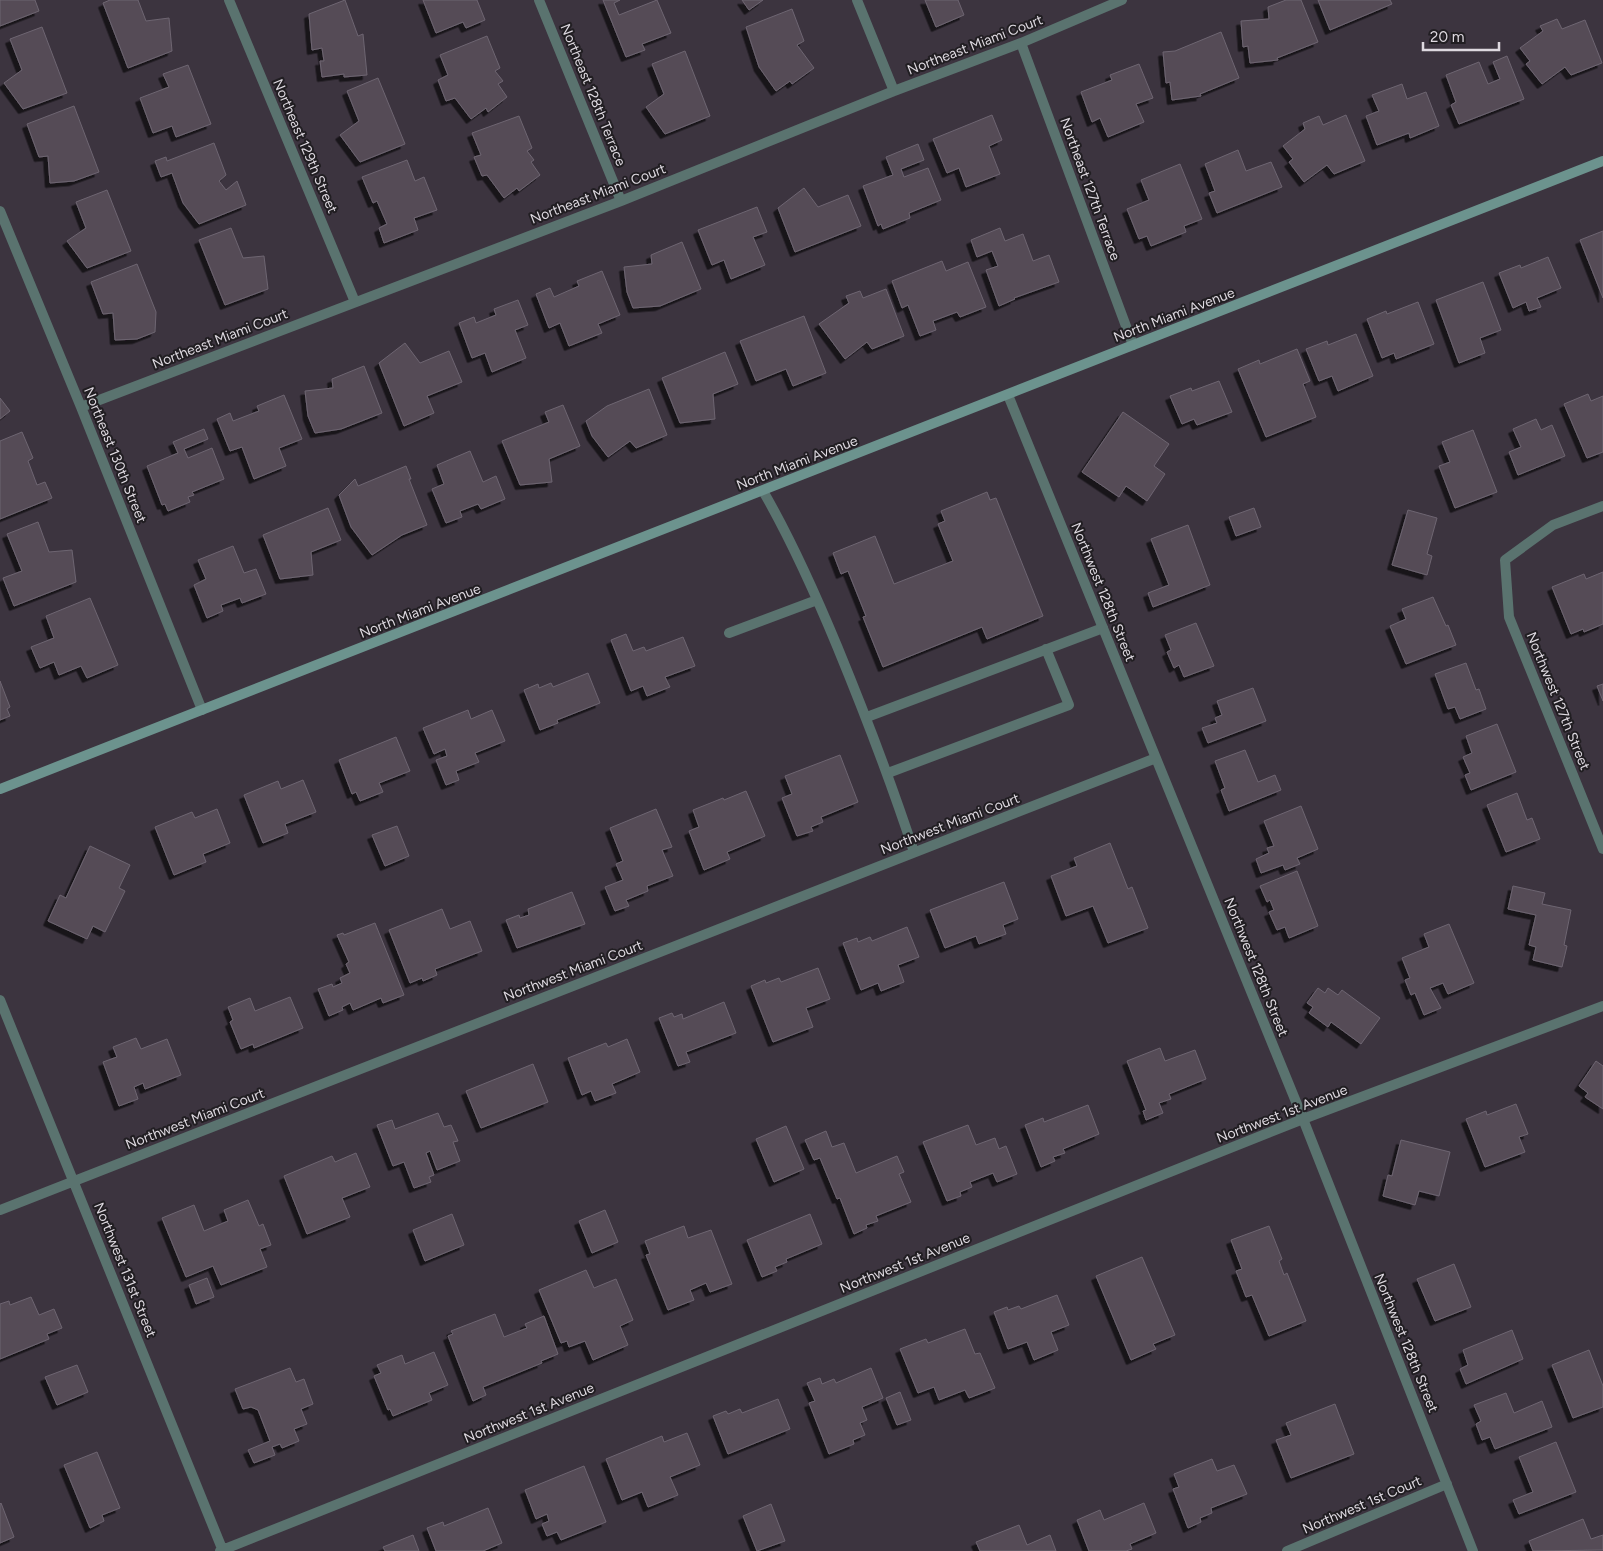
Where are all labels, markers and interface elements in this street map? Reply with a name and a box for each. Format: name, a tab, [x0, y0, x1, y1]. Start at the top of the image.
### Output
street label: Northeast Miami Court	[905, 11, 1045, 79]
scale bar	[1423, 20, 1499, 52]
street label: Northeast 128th Terrace	[557, 21, 629, 169]
text: 20 m	[1430, 28, 1464, 46]
street label: Northeast 129th Street	[269, 76, 341, 216]
street label: Northeast 127th Terrace	[1056, 115, 1124, 263]
street label: Northeast Miami Court	[528, 160, 668, 228]
street label: North Miami Avenue	[1111, 284, 1237, 346]
street label: Northeast Miami Court	[150, 305, 290, 373]
street label: Northeast 130th Street	[80, 385, 150, 525]
street label: North Miami Avenue	[734, 432, 860, 494]
street label: Northwest 128th Street	[1067, 520, 1139, 664]
street label: North Miami Avenue	[357, 580, 483, 642]
street label: Northwest 127th Street	[1523, 630, 1593, 772]
street label: Northwest Miami Court	[878, 790, 1022, 858]
street label: Northwest 128th Street	[1220, 895, 1292, 1039]
street label: Northwest Miami Court	[501, 937, 645, 1005]
street label: Northwest 1st Avenue	[1214, 1081, 1350, 1147]
street label: Northwest Miami Court	[123, 1085, 267, 1153]
street label: Northwest 131st Street	[90, 1200, 160, 1340]
street label: Northwest 1st Avenue	[837, 1229, 973, 1297]
street label: Northwest 128th Street	[1370, 1271, 1442, 1415]
street label: Northwest 1st Avenue	[461, 1379, 597, 1447]
street label: Northwest 1st Court	[1300, 1472, 1424, 1538]

